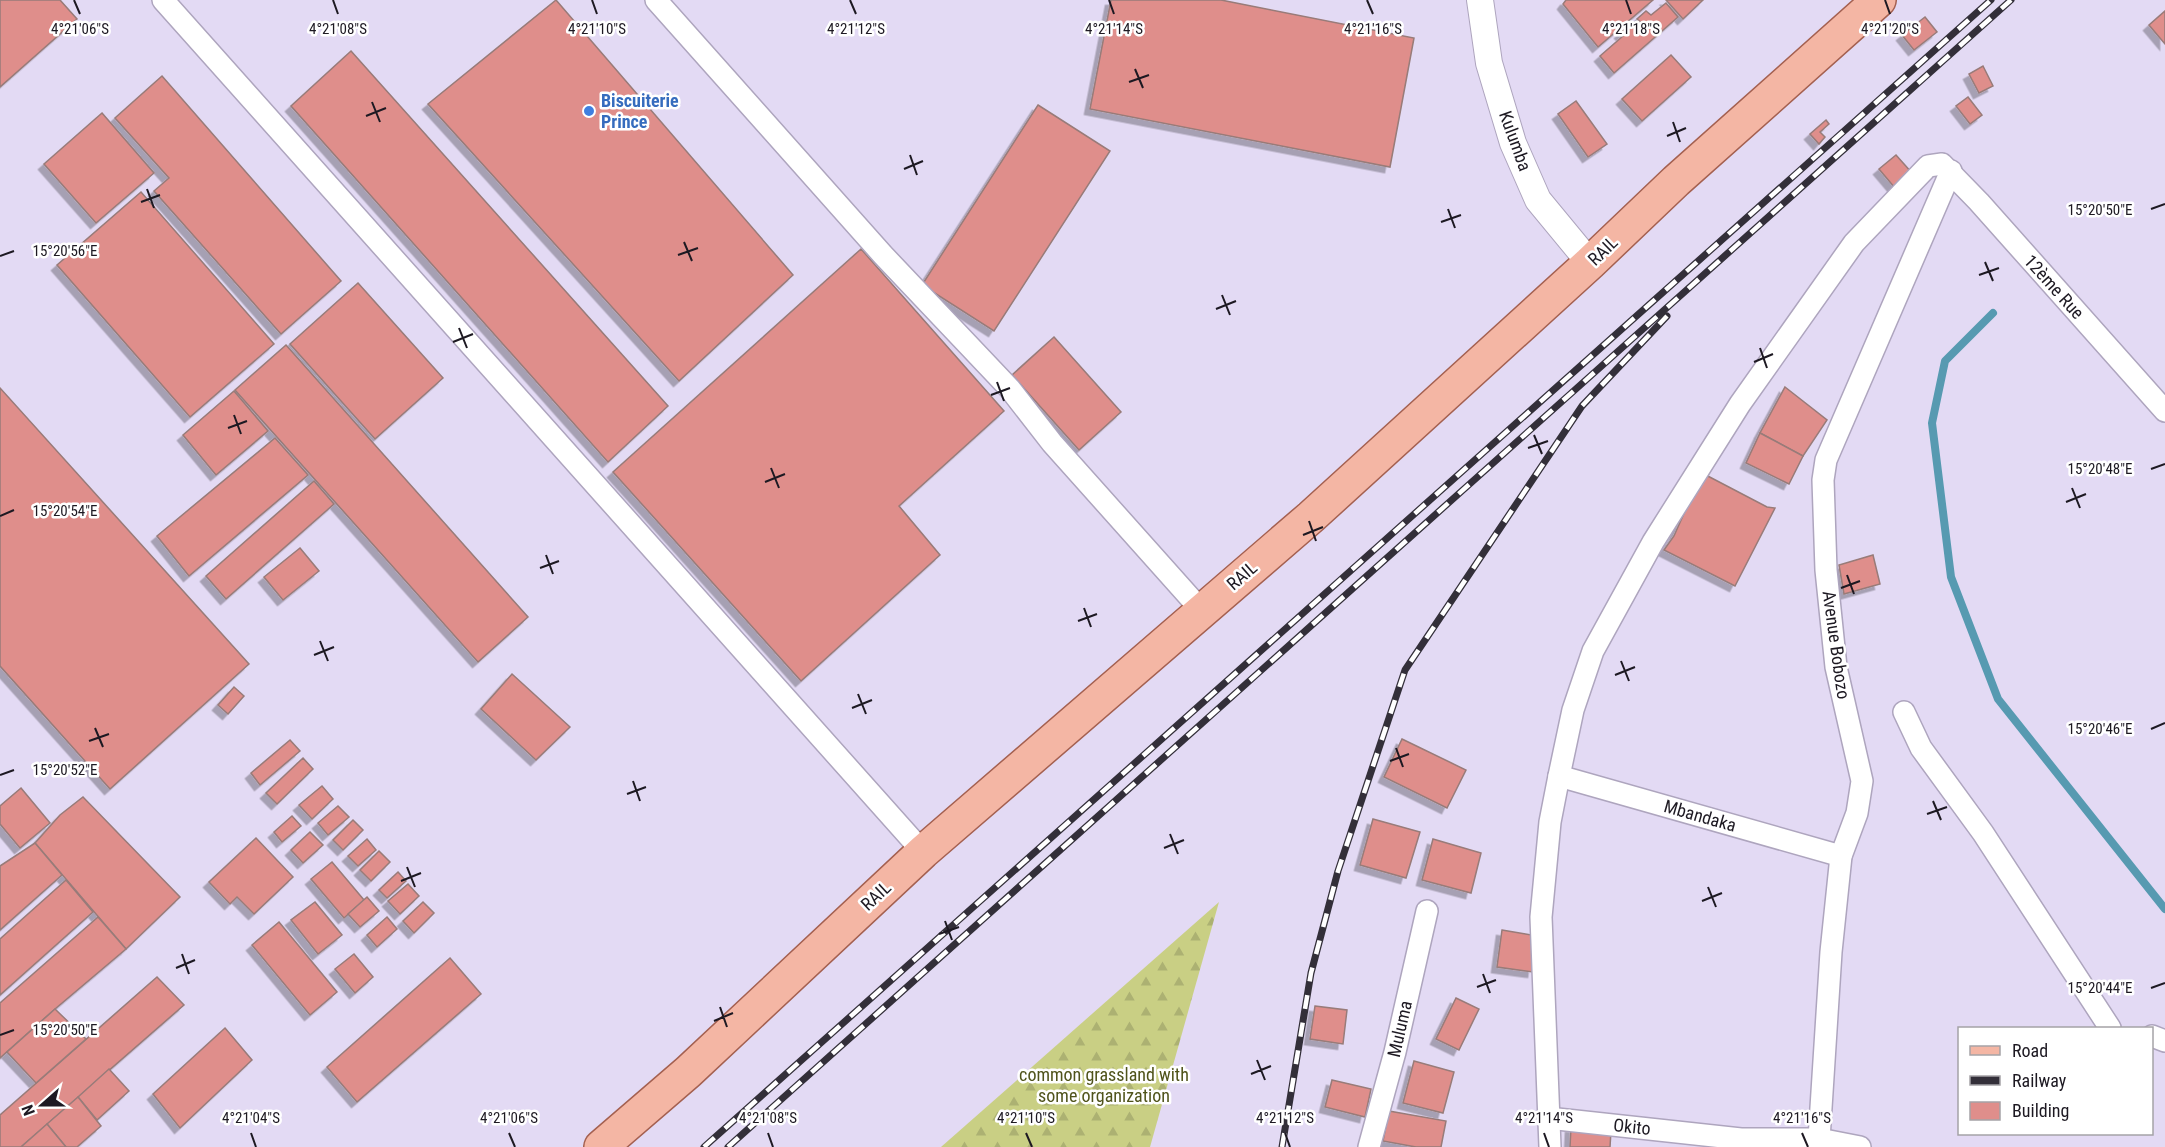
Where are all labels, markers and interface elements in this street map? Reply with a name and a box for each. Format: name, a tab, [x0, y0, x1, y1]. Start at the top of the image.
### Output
text: 4°21'06"S	[51, 20, 109, 38]
text: 4°21'08"S	[309, 20, 367, 38]
text: 4°21'10"S	[568, 20, 626, 38]
text: 4°21'12"S	[827, 20, 885, 38]
text: 4°21'14"S	[1085, 20, 1143, 38]
text: 4°21'16"S	[1344, 20, 1402, 38]
text: 4°21'18"S	[1602, 20, 1660, 38]
text: 4°21'20"S	[1861, 20, 1919, 38]
place label: Biscuiterie Prince	[601, 90, 679, 132]
marker: Biscuiterie Prince	[582, 104, 596, 118]
street label: Kulumba	[1495, 108, 1536, 174]
text: 15°20'50"E	[2068, 201, 2132, 219]
street label: RAIL	[1583, 231, 1622, 270]
text: 15°20'56"E	[33, 242, 97, 260]
street label: 12ème Rue	[2020, 250, 2089, 323]
text: 15°20'48"E	[2068, 460, 2132, 478]
text: 15°20'54"E	[33, 502, 97, 520]
street label: RAIL	[1222, 557, 1261, 594]
street label: Avenue Bobozo	[1818, 589, 1855, 701]
text: 15°20'46"E	[2068, 720, 2132, 738]
text: 15°20'52"E	[33, 761, 97, 779]
street label: Mbandaka	[1662, 795, 1739, 836]
street label: RAIL	[856, 876, 895, 915]
text: 15°20'44"E	[2068, 979, 2132, 997]
street label: Muluma	[1383, 999, 1416, 1059]
text: 15°20'50"E	[33, 1021, 97, 1039]
legend	[1958, 1027, 2153, 1135]
text: Road	[2012, 1040, 2048, 1061]
park label: common grassland with some organization	[1019, 1064, 1189, 1106]
text: Railway	[2012, 1070, 2067, 1091]
north arrow	[12, 1075, 72, 1135]
text: Building	[2012, 1100, 2069, 1121]
text: N	[18, 1102, 39, 1118]
text: 4°21'04"S	[222, 1109, 280, 1127]
text: 4°21'06"S	[480, 1109, 538, 1127]
text: 4°21'08"S	[739, 1109, 797, 1127]
text: 4°21'10"S	[997, 1109, 1055, 1127]
text: 4°21'12"S	[1256, 1109, 1314, 1127]
text: 4°21'14"S	[1515, 1109, 1573, 1127]
text: 4°21'16"S	[1773, 1109, 1831, 1127]
street label: Okito	[1612, 1114, 1652, 1139]

